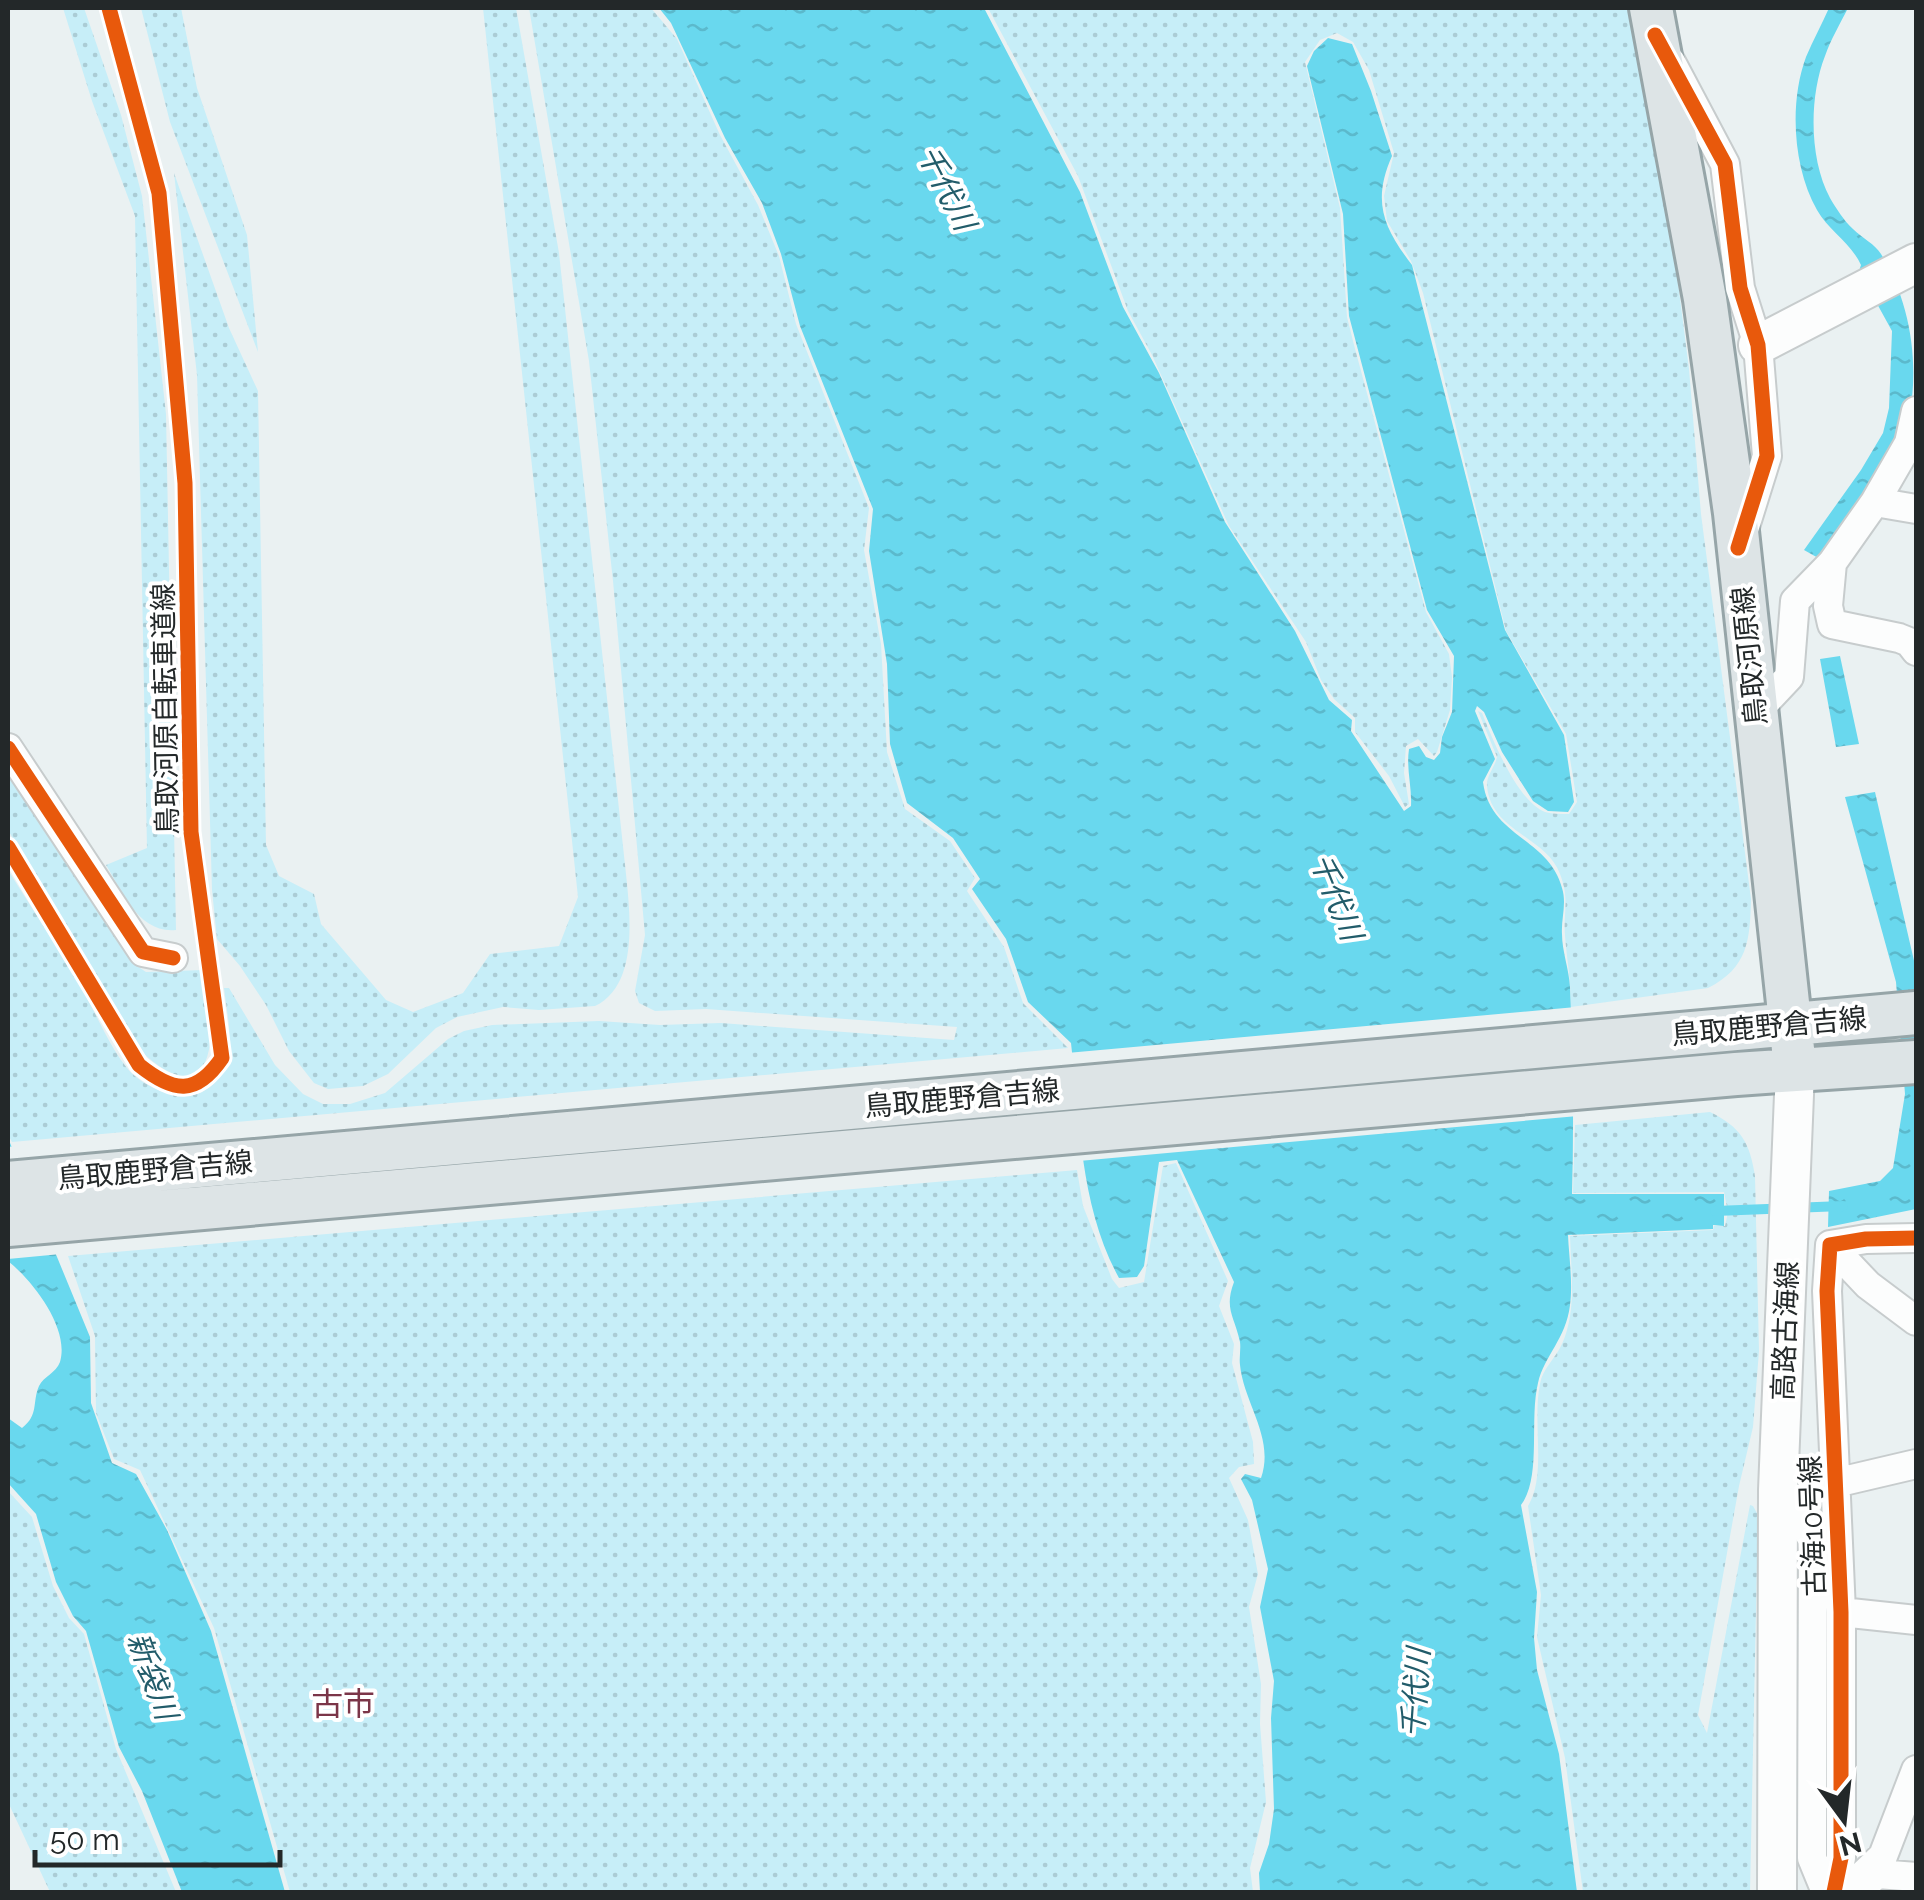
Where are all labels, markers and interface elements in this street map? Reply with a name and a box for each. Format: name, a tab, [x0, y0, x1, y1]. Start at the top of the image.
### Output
water label: 千代川	[910, 140, 984, 238]
street label: 鳥取河原自転車道線	[147, 583, 184, 835]
street label: 鳥取河原線	[1726, 585, 1773, 727]
water label: 千代川	[1303, 849, 1371, 948]
street label: 鳥取鹿野倉吉線	[1670, 1002, 1868, 1051]
street label: 鳥取鹿野倉吉線	[863, 1074, 1061, 1123]
street label: 鳥取鹿野倉吉線	[56, 1146, 254, 1195]
street label: 高路古海線	[1767, 1260, 1804, 1402]
street label: 古海10号線	[1794, 1455, 1831, 1597]
water label: 新袋川	[121, 1628, 185, 1727]
water label: 千代川	[1395, 1644, 1436, 1739]
district label: 古市	[311, 1685, 375, 1722]
north arrow	[1794, 1770, 1894, 1870]
scale bar	[35, 1805, 280, 1867]
text: 50 m	[50, 1822, 120, 1857]
text: N	[1836, 1825, 1865, 1862]

